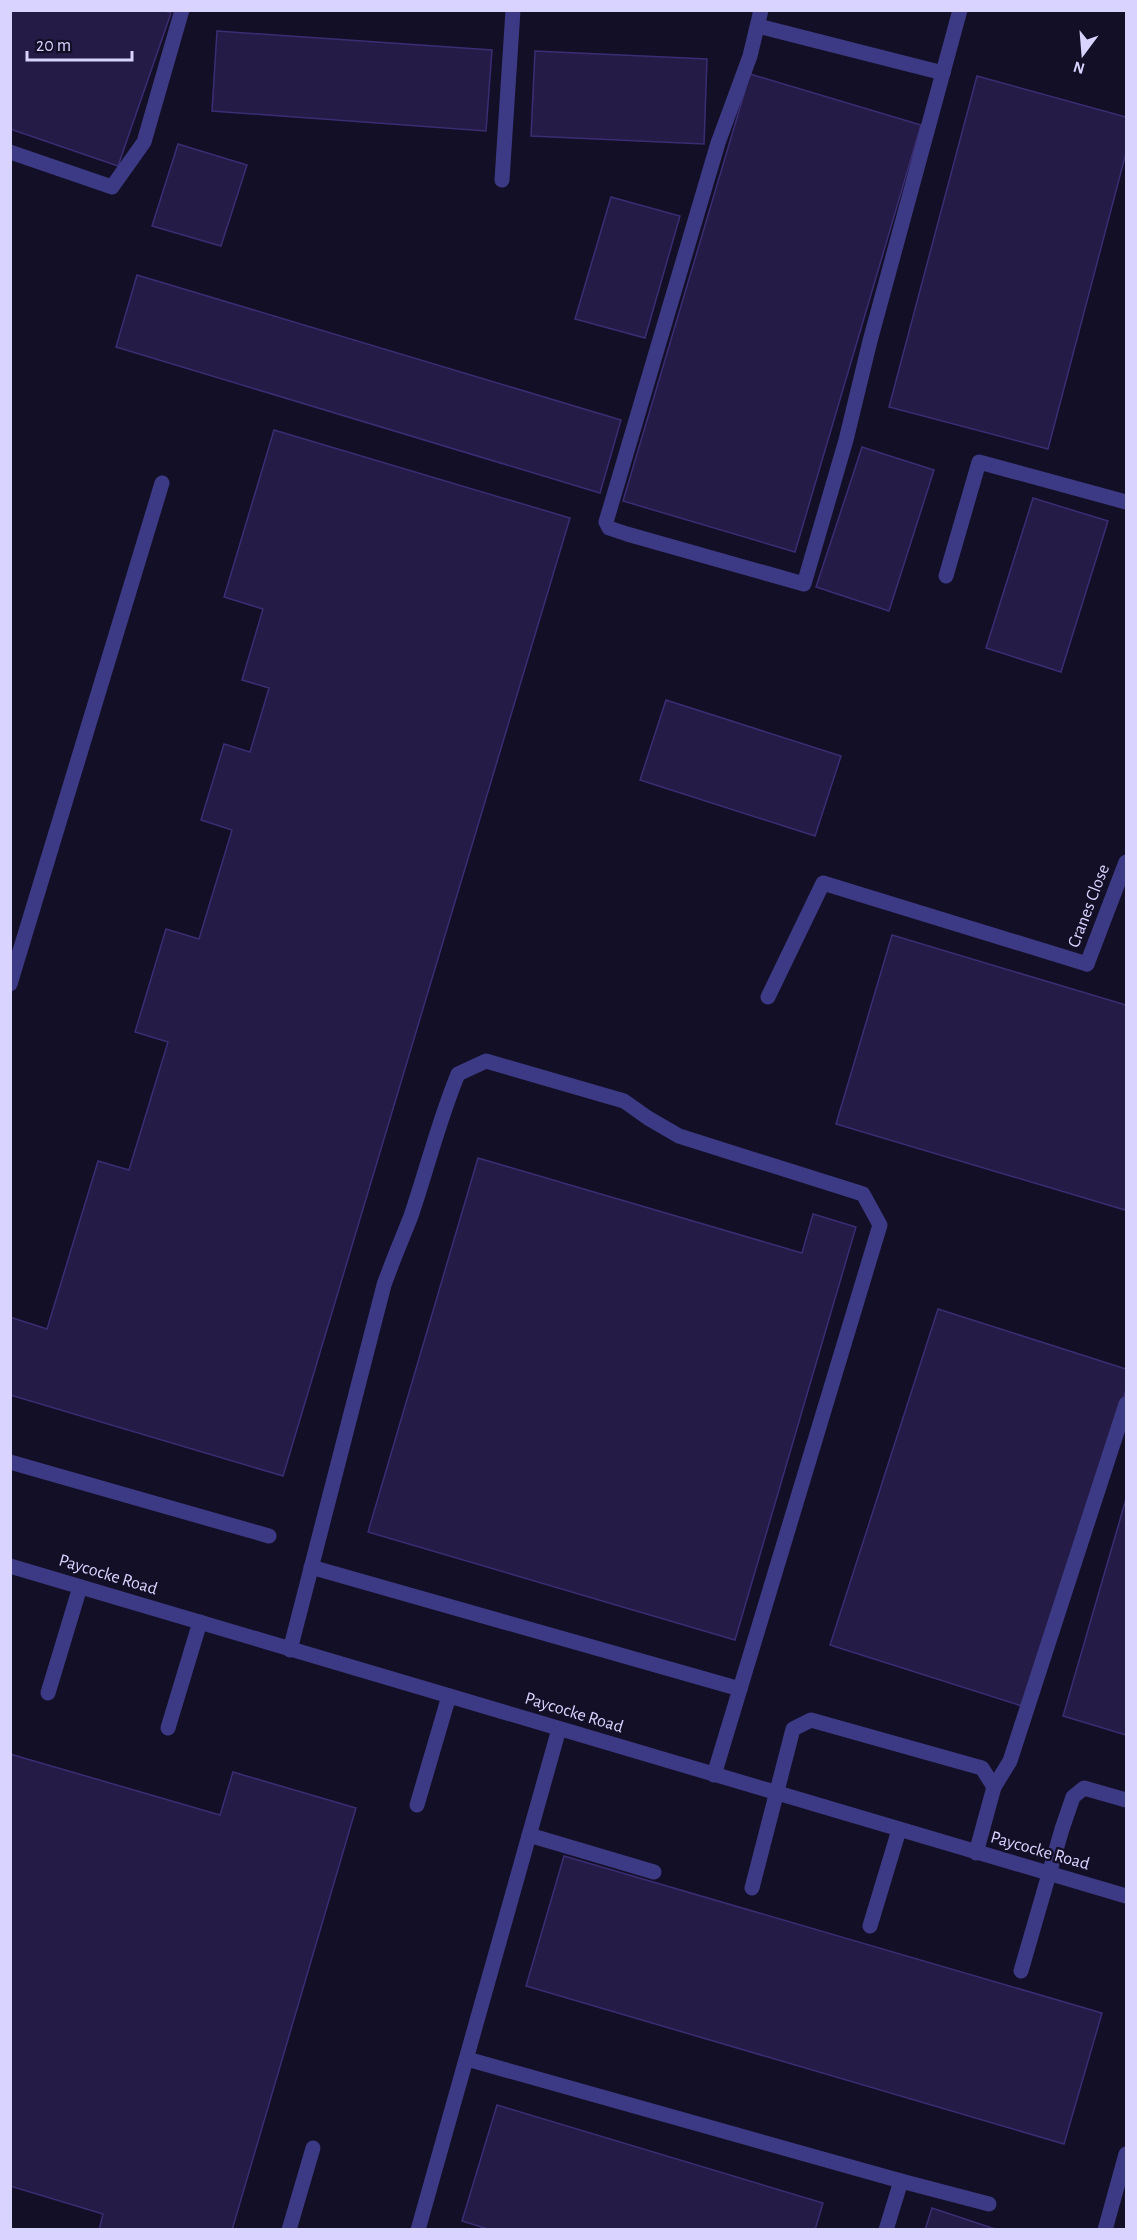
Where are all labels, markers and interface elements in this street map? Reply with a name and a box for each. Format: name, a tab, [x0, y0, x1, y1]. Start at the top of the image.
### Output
scale bar	[27, 24, 132, 62]
north arrow	[1053, 24, 1113, 84]
text: 20 m	[36, 37, 71, 55]
text: N	[1072, 58, 1087, 77]
street label: Cranes Close	[1065, 862, 1113, 950]
street label: Paycocke Road	[57, 1551, 159, 1599]
street label: Paycocke Road	[523, 1689, 625, 1737]
street label: Paycocke Road	[988, 1828, 1092, 1874]

